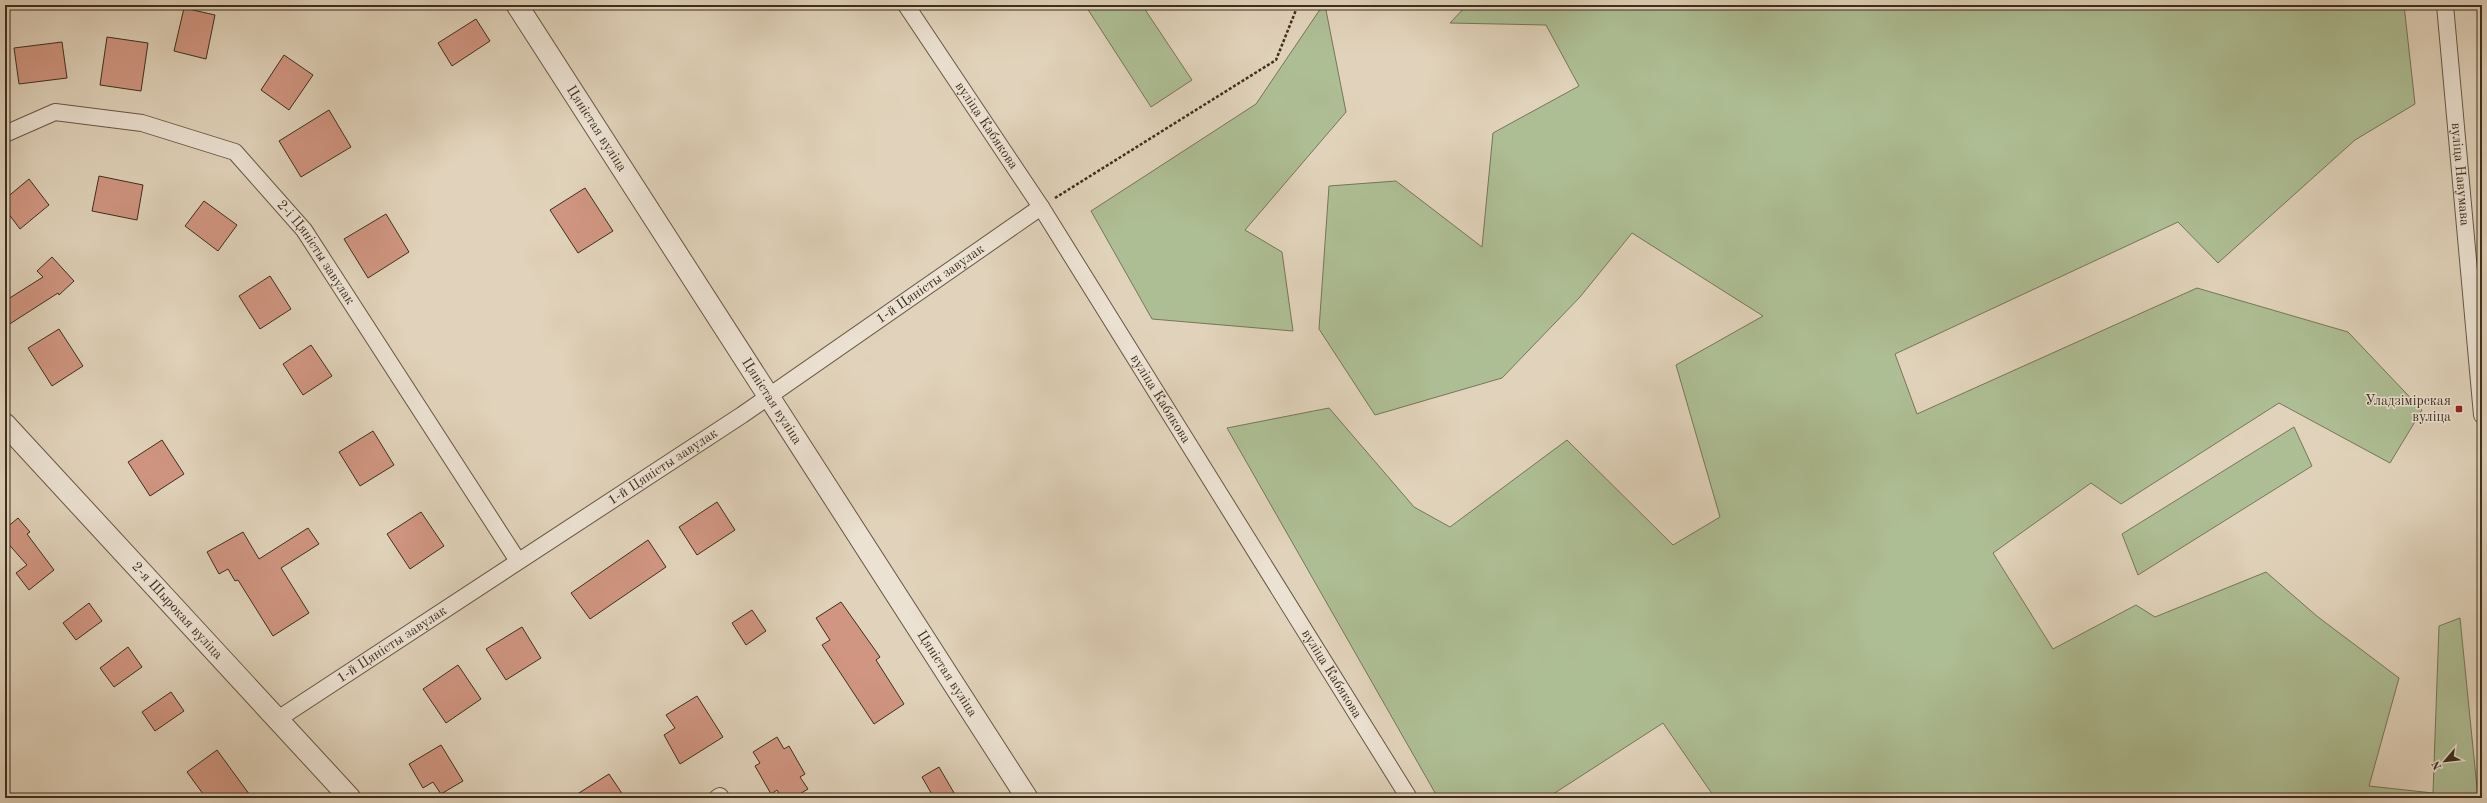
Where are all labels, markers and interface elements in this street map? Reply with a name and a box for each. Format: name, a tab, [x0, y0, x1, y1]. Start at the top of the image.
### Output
street label: вуліца Кабякова	[952, 79, 1021, 172]
street label: Цяністая вуліца	[564, 83, 629, 174]
street label: вуліца Навумава	[2449, 122, 2472, 227]
street label: 2-і Цяністы завулак	[274, 198, 357, 307]
street label: 1-й Цяністы завулак	[874, 242, 987, 326]
street label: вуліца Кабякова	[1128, 352, 1193, 446]
street label: Цяністая вуліца	[739, 355, 805, 447]
place label: Уладзімірская вуліца	[2365, 394, 2451, 424]
marker: Уладзімірская вуліца	[2454, 404, 2464, 414]
street label: 1-й Цяністы завулак	[605, 426, 720, 508]
street label: 2-я Шырокая вуліца	[129, 559, 225, 662]
street label: 1-й Цяністы завулак	[334, 604, 449, 685]
street label: вуліца Кабякова	[1299, 627, 1365, 721]
street label: Цяністая вуліца	[914, 628, 980, 719]
north arrow	[2425, 741, 2465, 781]
text: N	[2430, 758, 2444, 771]

